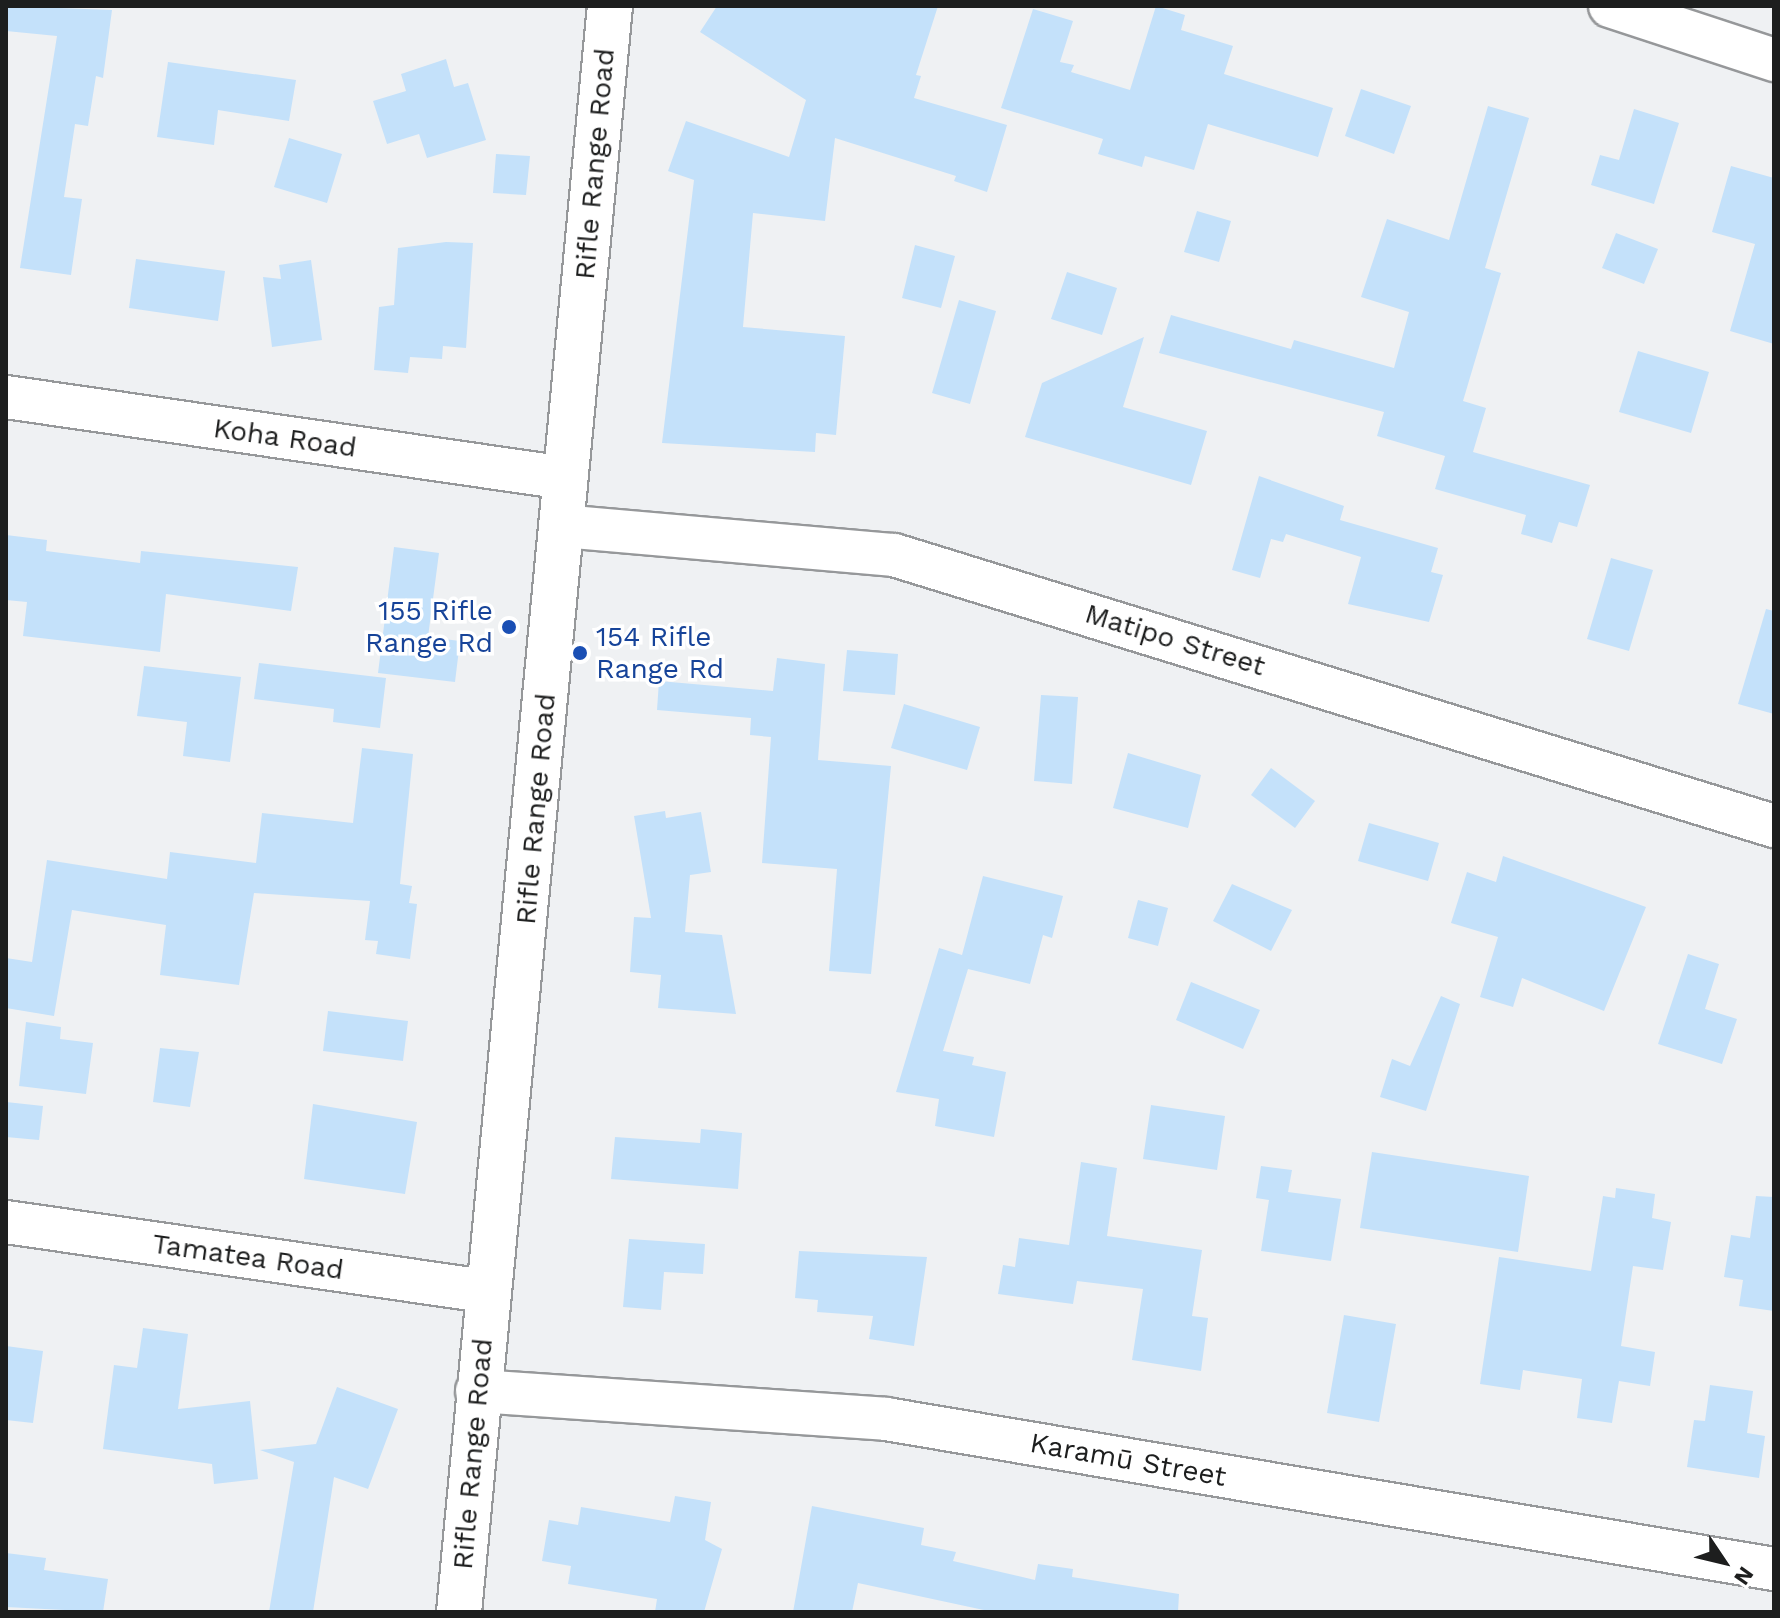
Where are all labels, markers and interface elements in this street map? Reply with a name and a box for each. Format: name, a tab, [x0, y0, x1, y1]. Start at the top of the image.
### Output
street label: Rifle Range Road	[568, 47, 622, 281]
street label: Koha Road	[211, 411, 359, 465]
place label: 155 Rifle Range Rd	[365, 594, 493, 660]
street label: Matipo Street	[1081, 597, 1269, 683]
marker: 155 Rifle Range Rd	[500, 618, 518, 636]
place label: 154 Rifle Range Rd	[596, 620, 724, 686]
marker: 154 Rifle Range Rd	[571, 644, 589, 662]
street label: Rifle Range Road	[509, 692, 563, 926]
street label: Tamatea Road	[150, 1227, 346, 1287]
street label: Rifle Range Road	[446, 1337, 500, 1571]
street label: Karamū Street	[1027, 1426, 1229, 1494]
north arrow	[1684, 1522, 1764, 1602]
text: N	[1729, 1562, 1759, 1590]

